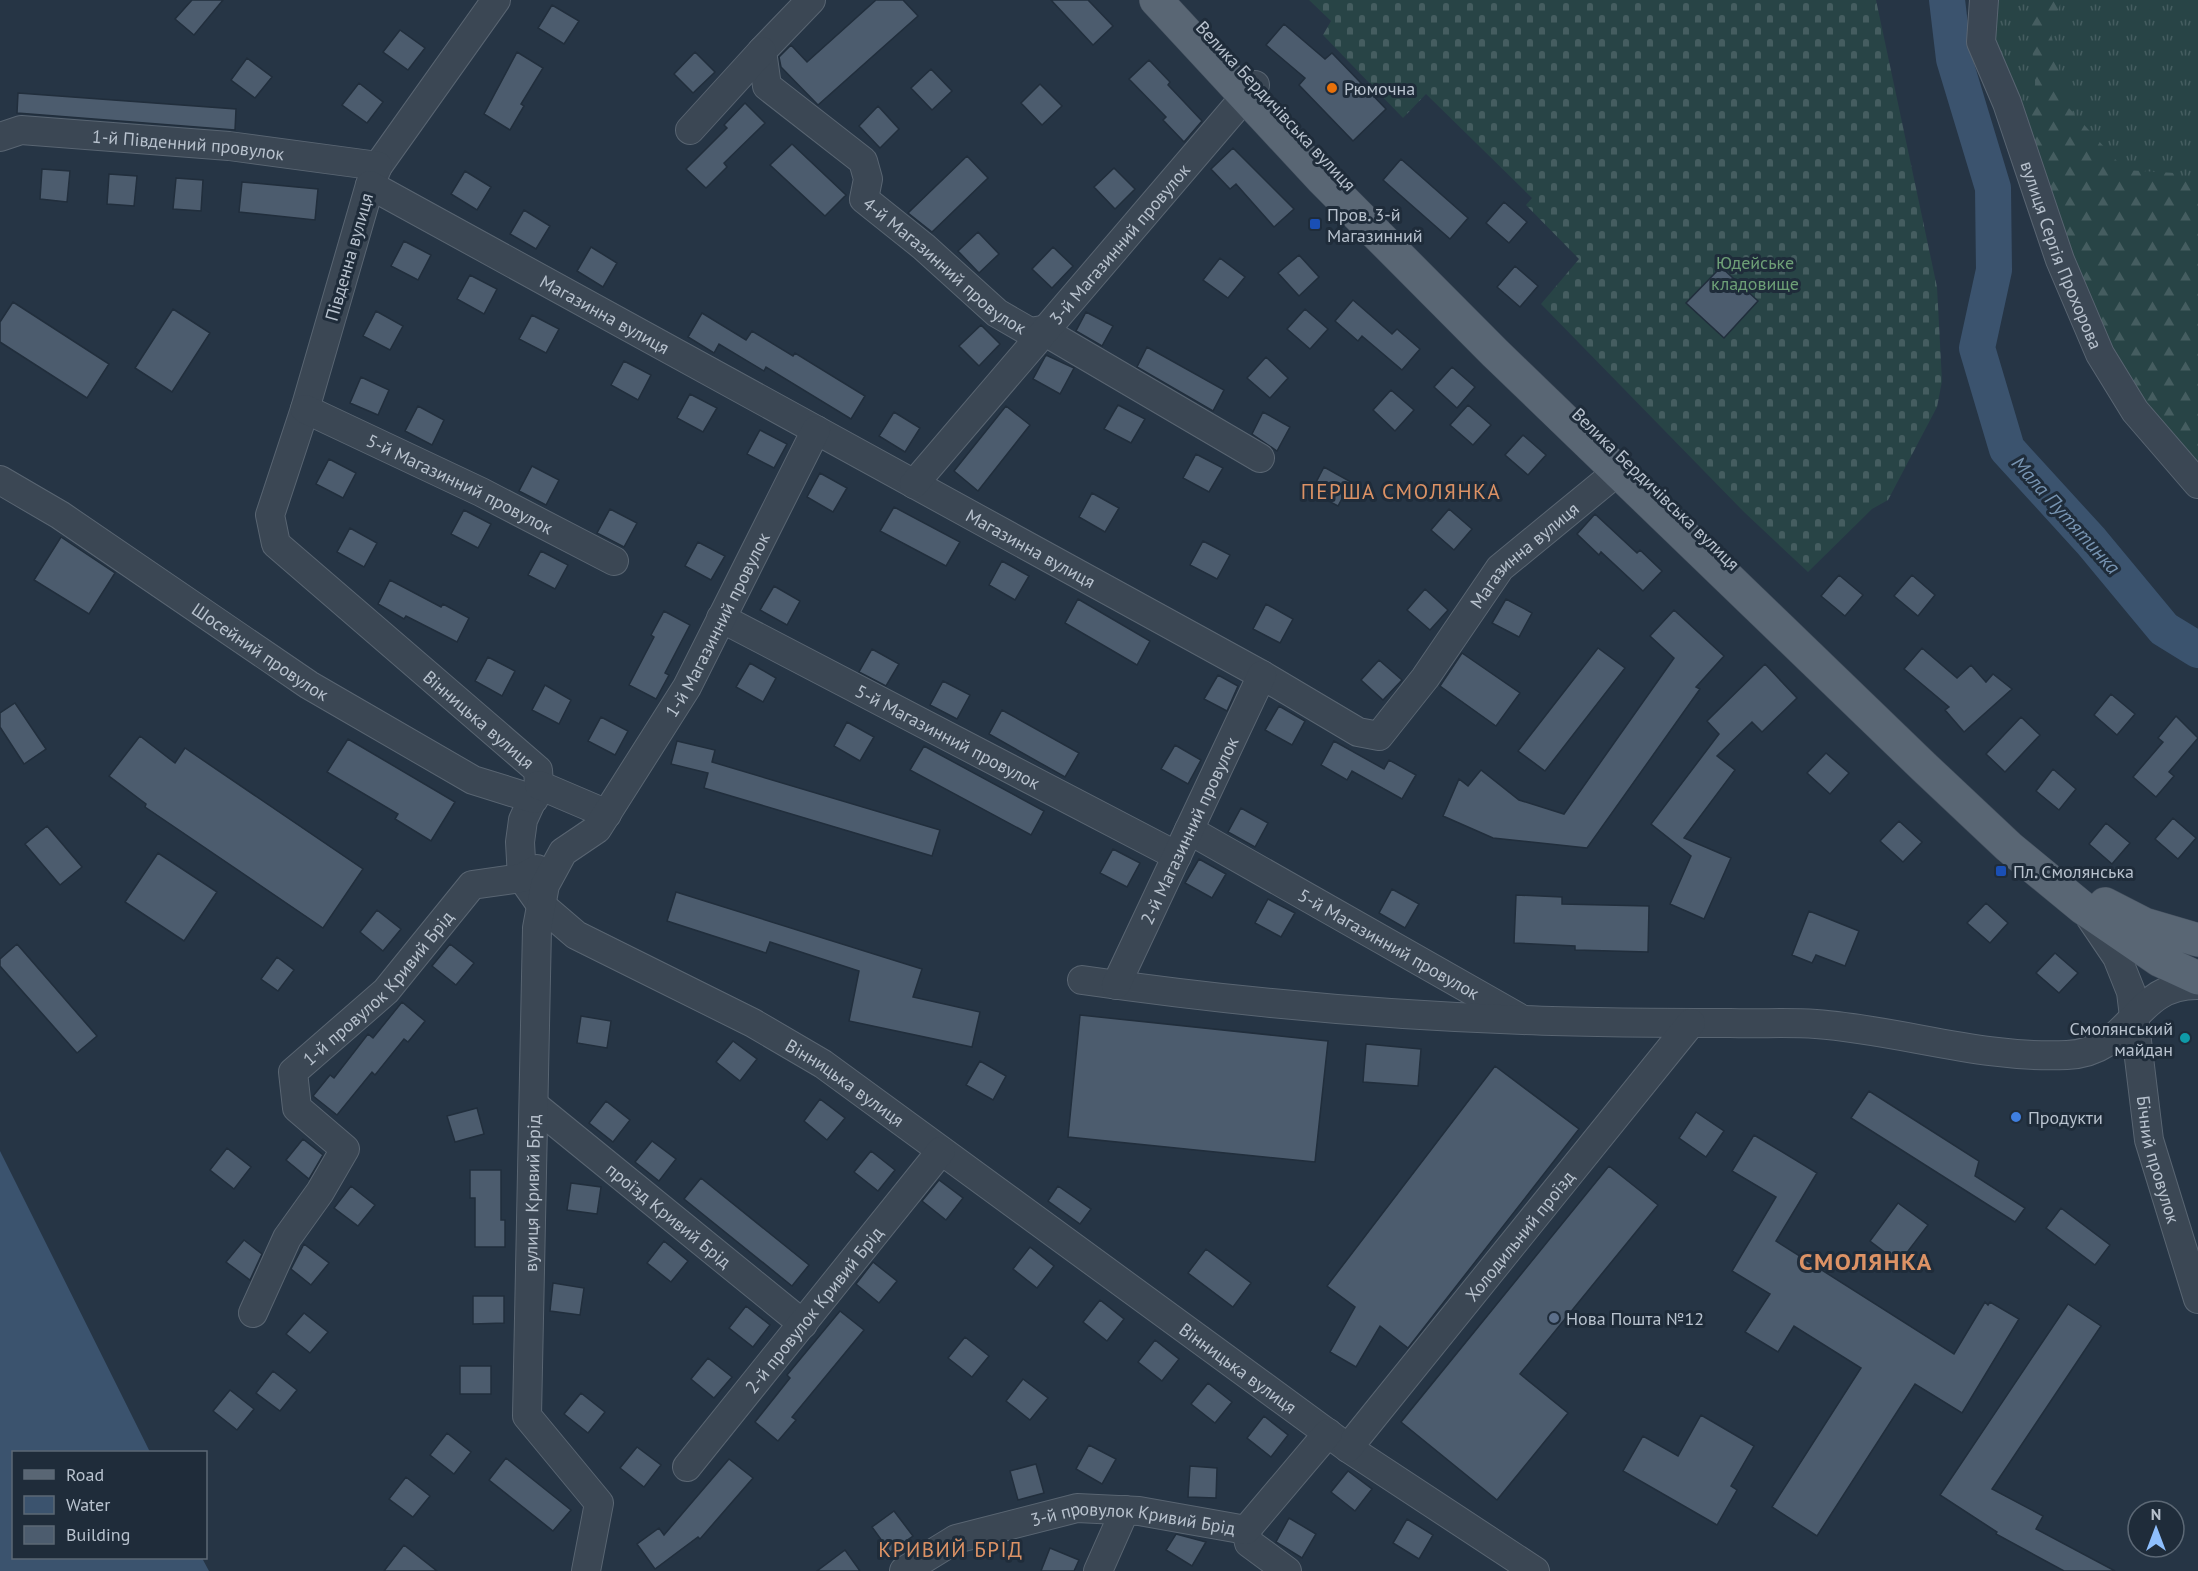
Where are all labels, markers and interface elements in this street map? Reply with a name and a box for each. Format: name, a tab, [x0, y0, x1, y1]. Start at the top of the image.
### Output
street label: Велика Бердичівська вулиця	[1191, 16, 1361, 196]
place label: Рюмочна	[1344, 77, 1415, 100]
marker: Рюмочна	[1325, 81, 1339, 95]
street label: 1-й Південний провулок	[91, 124, 286, 165]
street label: 3-й Магазинний провулок	[1044, 158, 1195, 329]
street label: вулиця Сергія Прохорова	[2016, 158, 2108, 352]
street label: Південна вулиця	[320, 190, 378, 324]
street label: 4-й Магазинний провулок	[859, 192, 1031, 339]
place label: Пров. 3-й Магазинний	[1327, 203, 1423, 247]
marker: Пров. 3-й Магазинний	[1308, 217, 1322, 231]
park label: Юдейське кладовище	[1711, 251, 1799, 295]
street label: Магазинна вулиця	[536, 269, 674, 359]
street label: Велика Бердичівська вулиця	[1567, 403, 1745, 575]
street label: 5-й Магазинний провулок	[363, 428, 558, 539]
water label: Мала Путятинка	[2006, 451, 2126, 580]
district label: ПЕРША СМОЛЯНКА	[1301, 478, 1501, 505]
street label: Магазинна вулиця	[1465, 497, 1583, 613]
street label: Магазинна вулиця	[962, 503, 1100, 593]
street label: 1-й Магазинний провулок	[659, 528, 774, 721]
street label: Шосейний провулок	[188, 597, 333, 706]
street label: Вінницька вулиця	[419, 665, 540, 774]
street label: 5-й Магазинний провулок	[852, 679, 1044, 794]
street label: 2-й Магазинний провулок	[1135, 732, 1243, 928]
place label: Пл. Смолянська	[2013, 860, 2134, 883]
marker: Пл. Смолянська	[1994, 864, 2008, 878]
street label: 5-й Магазинний провулок	[1294, 883, 1484, 1004]
street label: 1-й провулок Кривий Брід	[298, 906, 458, 1070]
place label: Смолянський майдан	[2070, 1017, 2173, 1061]
marker: Смолянський майдан	[2178, 1031, 2192, 1045]
street label: Вінницька вулиця	[782, 1033, 909, 1131]
street label: Бічний провулок	[2132, 1094, 2186, 1227]
place label: Продукти	[2028, 1106, 2103, 1129]
marker: Продукти	[2009, 1110, 2023, 1124]
street label: вулиця Кривий Брід	[518, 1114, 545, 1272]
street label: проїзд Кривий Брід	[602, 1157, 736, 1273]
street label: Холодильний проїзд	[1460, 1165, 1579, 1306]
street label: 2-й провулок Кривий Брід	[740, 1221, 888, 1398]
district label: СМОЛЯНКА	[1799, 1246, 1933, 1277]
place label: Нова Пошта №12	[1566, 1307, 1704, 1330]
marker: Нова Пошта №12	[1547, 1311, 1561, 1325]
street label: Вінницька вулиця	[1175, 1317, 1301, 1418]
legend	[12, 1451, 207, 1559]
text: Road	[66, 1463, 104, 1486]
text: Water	[66, 1493, 110, 1516]
street label: 3-й провулок Кривий Брід	[1028, 1496, 1237, 1539]
north arrow	[2126, 1499, 2186, 1559]
text: N	[2151, 1504, 2161, 1524]
text: Building	[66, 1523, 130, 1546]
district label: КРИВИЙ БРІД	[878, 1536, 1024, 1563]

